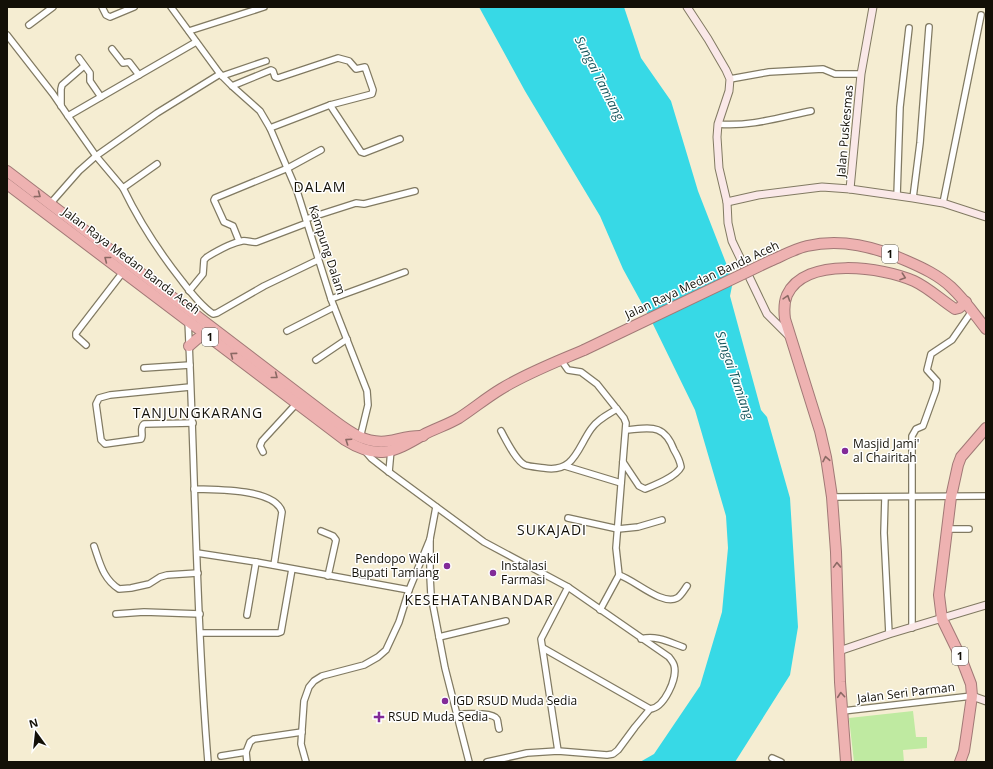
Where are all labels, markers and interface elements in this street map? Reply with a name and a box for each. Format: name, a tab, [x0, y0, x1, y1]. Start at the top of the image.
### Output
water label: Sungai Tamiang	[571, 33, 630, 124]
street label: Jalan Puskesmas	[832, 84, 857, 179]
district label: DALAM	[294, 177, 346, 196]
one-way arrow	[34, 190, 41, 198]
street label: Jalan Raya Medan Banda Aceh	[58, 203, 204, 318]
street label: Kampung Dalam	[305, 203, 350, 297]
street label: Jalan Raya Medan Banda Aceh	[621, 236, 782, 323]
road number: 1	[882, 245, 898, 263]
one-way arrow	[104, 257, 111, 264]
one-way arrow	[899, 273, 906, 281]
one-way arrow	[782, 295, 791, 302]
road number: 1	[202, 328, 218, 346]
water label: Sungai Tamiang	[711, 328, 759, 423]
one-way arrow	[230, 353, 237, 360]
one-way arrow	[270, 371, 277, 378]
district label: TANJUNGKARANG	[133, 403, 263, 422]
place label: Masjid Jami' al Chairitah	[853, 435, 919, 466]
one-way arrow	[345, 438, 352, 446]
marker: Masjid Jami' al Chairitah	[840, 446, 850, 456]
one-way arrow	[822, 456, 830, 462]
district label: SUKAJADI	[517, 520, 587, 539]
place label: Pendopo Wakil Bupati Tamiang	[351, 550, 439, 581]
place label: Instalasi Farmasi	[501, 557, 547, 588]
marker: Pendopo Wakil Bupati Tamiang	[442, 561, 452, 571]
one-way arrow	[833, 562, 841, 568]
marker: Instalasi Farmasi	[488, 568, 498, 578]
district label: KESEHATANBANDAR	[404, 590, 554, 609]
road number: 1	[952, 647, 968, 665]
street label: Jalan Seri Parman	[855, 678, 956, 707]
place label: IGD RSUD Muda Sedia	[453, 692, 577, 709]
one-way arrow	[837, 692, 846, 698]
marker: IGD RSUD Muda Sedia	[440, 696, 450, 706]
place label: RSUD Muda Sedia	[388, 708, 488, 725]
marker: RSUD Muda Sedia	[373, 711, 385, 723]
north arrow	[16, 713, 56, 753]
text: N	[27, 714, 40, 731]

